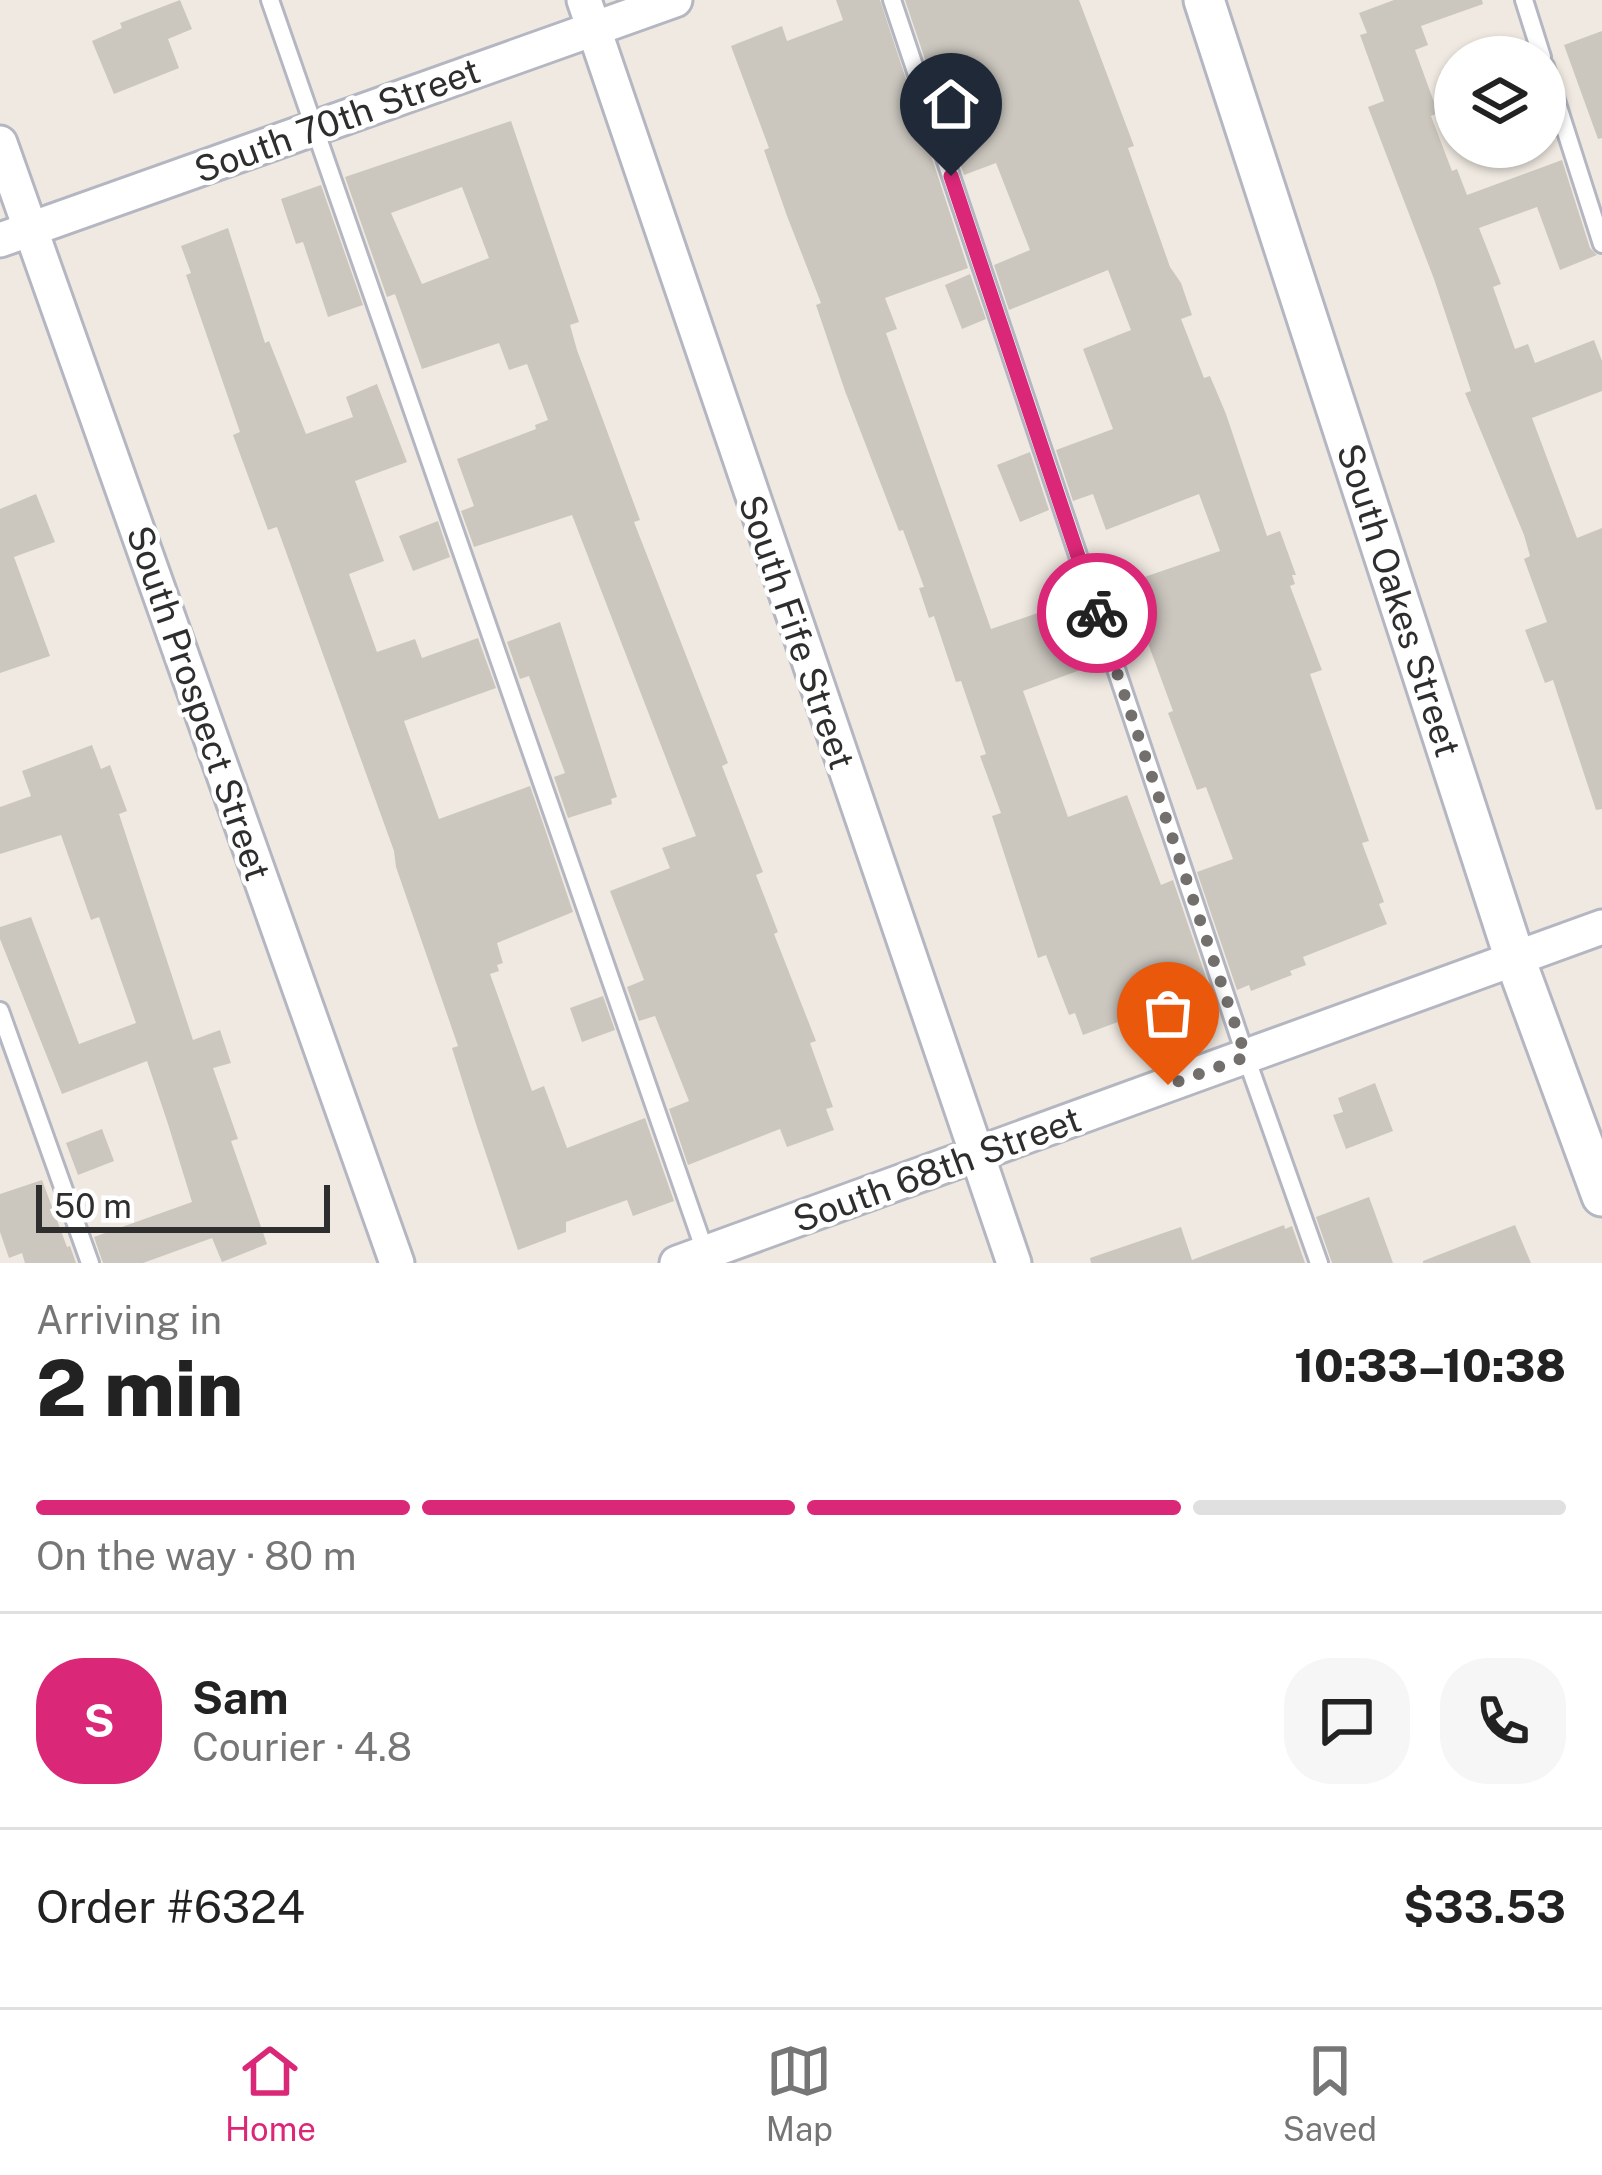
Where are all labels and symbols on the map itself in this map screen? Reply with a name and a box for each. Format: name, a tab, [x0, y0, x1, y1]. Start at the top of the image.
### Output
street label: South 70th Street	[189, 49, 485, 191]
pin	[900, 53, 1002, 176]
street label: South Oakes Street	[1329, 438, 1469, 762]
street label: South Fife Street	[730, 489, 864, 775]
street label: South Prospect Street	[119, 520, 279, 886]
courier	[1037, 553, 1157, 673]
pin	[1117, 962, 1219, 1085]
street label: South 68th Street	[787, 1097, 1087, 1241]
scale bar	[36, 1179, 330, 1232]

